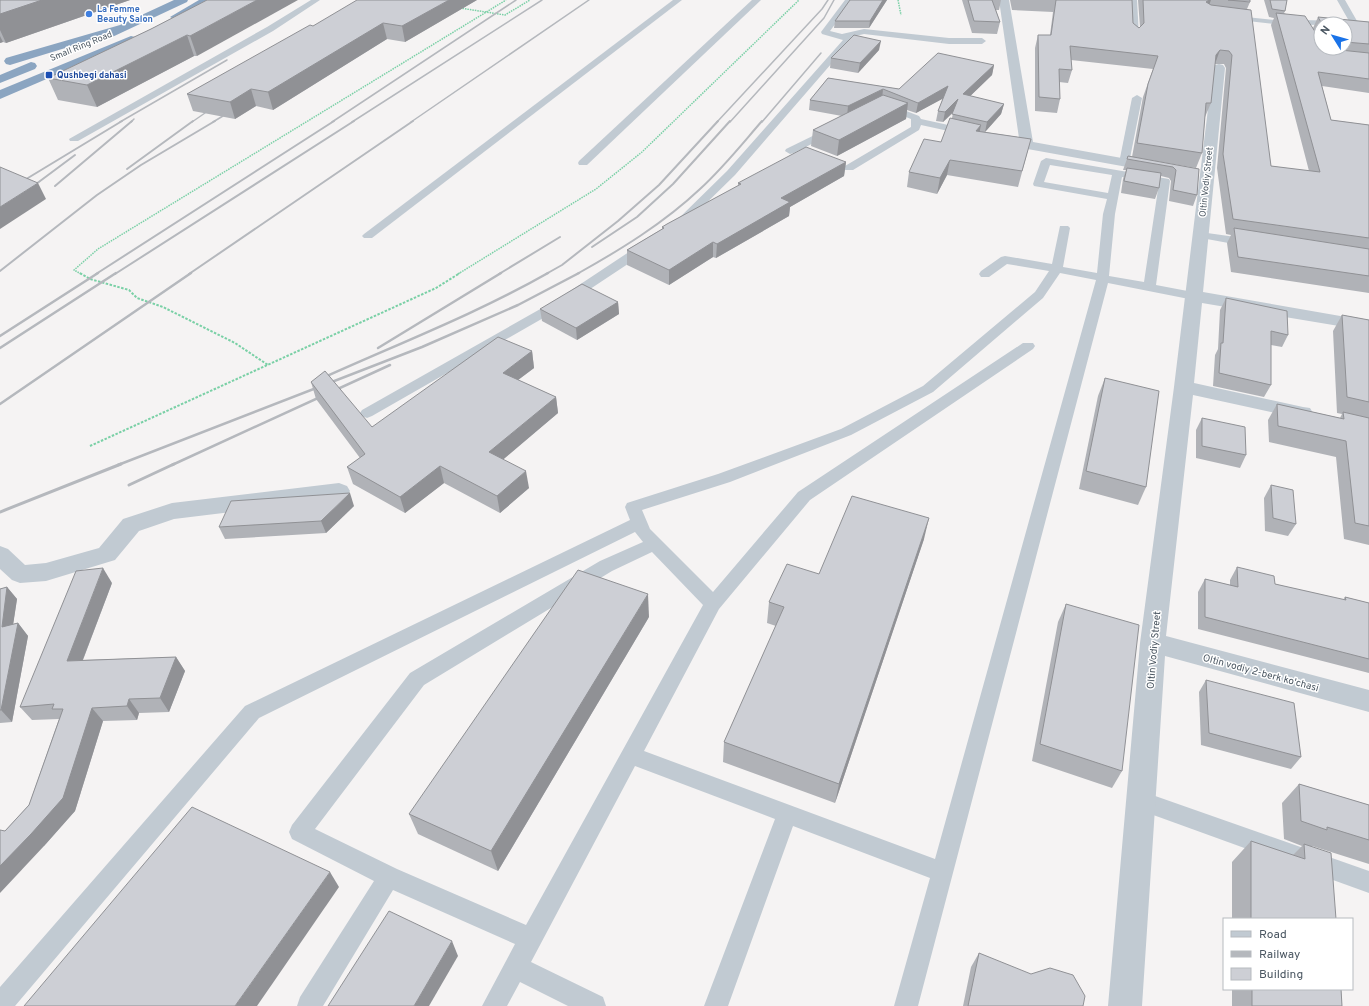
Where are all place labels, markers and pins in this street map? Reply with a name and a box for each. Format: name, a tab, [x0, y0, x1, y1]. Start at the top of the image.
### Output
place label: La Femme Beauty Salon	[97, 4, 153, 25]
marker: La Femme Beauty Salon	[84, 9, 94, 19]
marker: Qushbegi dahasi	[44, 70, 54, 80]
place label: Qushbegi dahasi	[57, 70, 127, 81]

